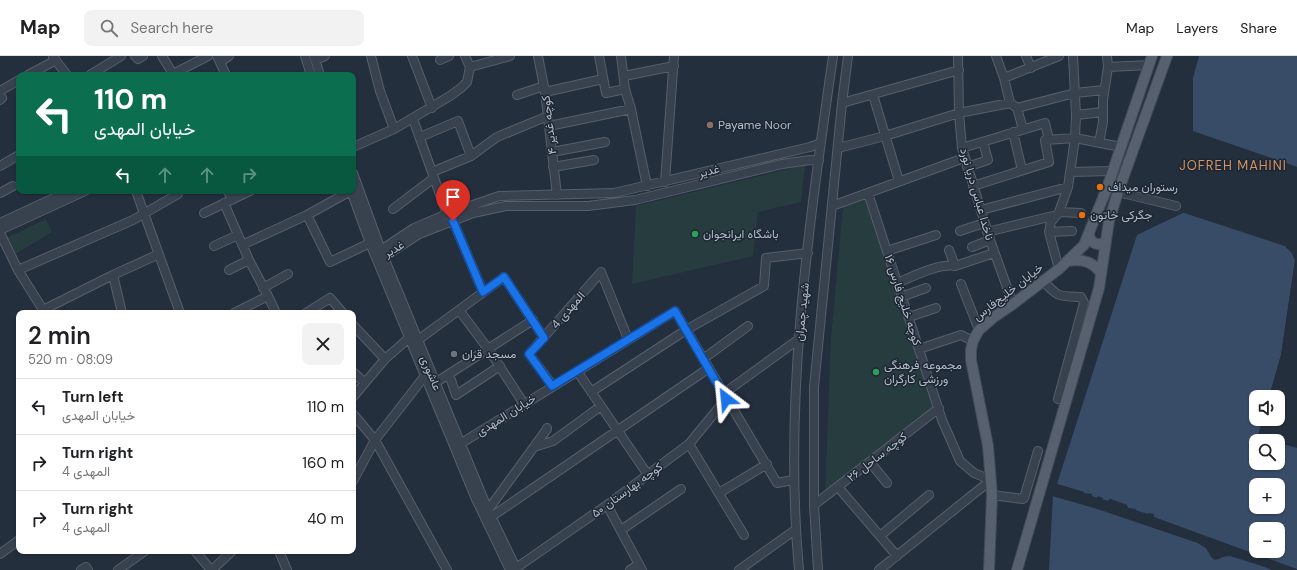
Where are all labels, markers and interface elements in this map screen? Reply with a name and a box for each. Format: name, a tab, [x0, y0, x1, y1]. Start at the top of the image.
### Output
search box	[84, 10, 364, 46]
text: Map	[20, 15, 60, 40]
icon: search	[98, 17, 120, 39]
text: Search here	[130, 18, 213, 38]
text: Map	[1126, 19, 1154, 37]
text: Layers	[1176, 19, 1218, 37]
text: Share	[1240, 19, 1277, 37]
text: 110 m	[94, 81, 167, 118]
icon: left	[28, 88, 80, 140]
street label: کوچه غدیر ۴	[537, 94, 561, 156]
text: خیابان المهدی	[94, 117, 195, 141]
place label: Payame Noor	[718, 117, 792, 133]
marker: Payame Noor	[705, 120, 715, 130]
street label: ناخدا عباس دریا نورد	[956, 146, 998, 242]
district label: JOFREH MAHINI	[1179, 157, 1287, 174]
street label: غدیر	[696, 161, 721, 182]
icon: left	[112, 164, 134, 186]
icon: ahead	[154, 164, 176, 186]
icon: ahead	[196, 164, 218, 186]
icon: right	[238, 164, 260, 186]
place label: رستوران میداف	[1108, 179, 1178, 195]
pin	[436, 180, 470, 221]
marker: رستوران میداف	[1095, 182, 1105, 192]
icon: arrive	[442, 186, 464, 208]
place label: جگرکی خاتون	[1090, 207, 1152, 223]
marker: جگرکی خاتون	[1077, 210, 1087, 220]
place label: باشگاه ایرانجوان	[703, 226, 779, 242]
marker: باشگاه ایرانجوان	[690, 229, 700, 239]
street label: غدیر	[380, 237, 407, 262]
street label: کوچه خلیج فارس ۱۶	[880, 252, 925, 348]
street label: خیابان خلیج‌فارس	[970, 260, 1047, 325]
street label: شهید چمران	[791, 282, 813, 342]
street label: المهدی 4	[547, 288, 589, 332]
text: 2 min	[28, 320, 91, 351]
button: close	[302, 323, 344, 365]
place label: مسجد قران	[462, 346, 517, 362]
marker: مسجد قران	[449, 349, 459, 359]
text: 520 m · 08:09	[28, 351, 113, 368]
street label: عاشوری	[416, 353, 446, 393]
place label: مجموعه فرهنگی ورزشی کارگران	[884, 357, 962, 387]
marker: مجموعه فرهنگی ورزشی کارگران	[871, 367, 881, 377]
position arrow	[705, 378, 747, 420]
text: Turn left	[62, 387, 123, 407]
street label: خیابان المهدی	[473, 390, 539, 440]
map controls	[1249, 390, 1285, 558]
button: sound	[1249, 390, 1285, 426]
icon: left	[28, 396, 50, 418]
text: 110 m	[307, 397, 344, 417]
text: خیابان المهدی	[62, 407, 135, 424]
street label: کوچه ساحل ۲۶	[844, 428, 910, 486]
button: search	[1249, 434, 1285, 470]
text: Turn right	[62, 443, 133, 463]
icon: right	[28, 452, 50, 474]
text: 160 m	[302, 453, 344, 473]
street label: کوچه بهارستان ۵۰	[588, 459, 666, 521]
text: المهدی 4	[62, 463, 110, 480]
button: +	[1249, 478, 1285, 514]
text: Turn right	[62, 499, 133, 519]
icon: right	[28, 508, 50, 530]
text: 40 m	[307, 509, 344, 529]
text: المهدی 4	[62, 519, 110, 536]
button: −	[1249, 522, 1285, 558]

